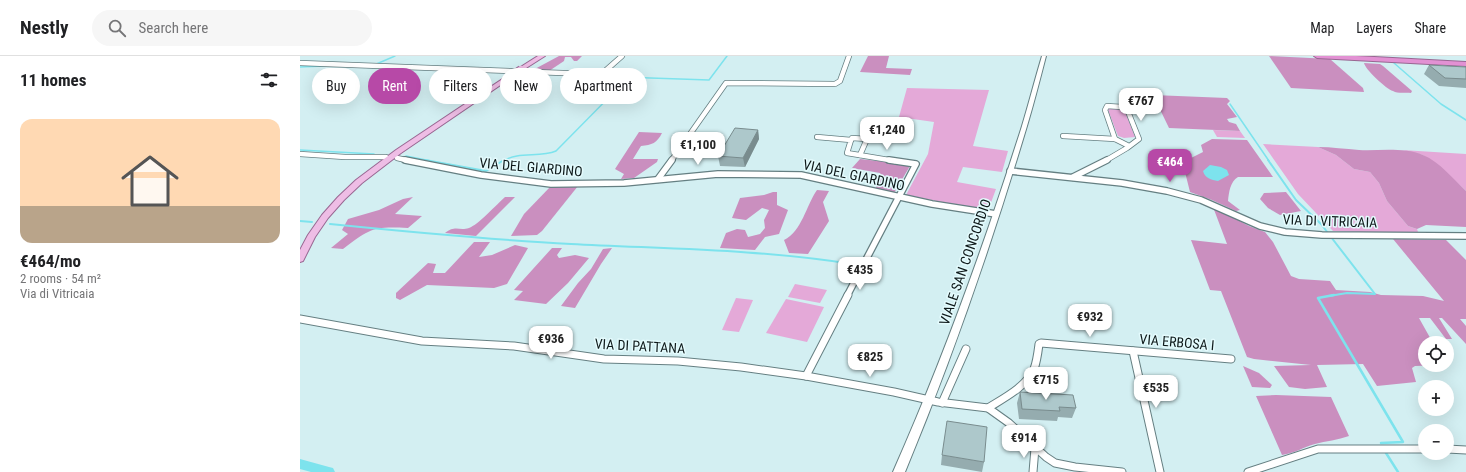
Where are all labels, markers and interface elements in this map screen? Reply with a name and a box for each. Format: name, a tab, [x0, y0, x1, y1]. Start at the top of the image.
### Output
search box	[92, 10, 372, 46]
text: Nestly	[20, 16, 68, 39]
icon: search	[106, 17, 128, 39]
text: Search here	[138, 19, 208, 37]
text: Map	[1310, 20, 1334, 36]
text: Layers	[1356, 20, 1393, 36]
text: Share	[1415, 20, 1446, 36]
chip: Buy	[312, 68, 360, 104]
chip: Rent	[368, 68, 421, 104]
chip: Filters	[429, 68, 492, 104]
chip: New	[500, 68, 552, 104]
chip: Apartment	[560, 68, 647, 104]
icon: filters	[258, 69, 280, 91]
text: 11 homes	[20, 70, 86, 90]
pin: €767	[1117, 88, 1165, 122]
text: €767	[1128, 93, 1154, 108]
pin: €1,240	[854, 117, 920, 151]
text: €1,240	[869, 122, 905, 137]
pin: €1,100	[665, 132, 731, 166]
text: €1,100	[680, 137, 716, 152]
icon: home	[114, 145, 186, 217]
pin: €464	[1146, 149, 1194, 183]
text: €464	[1157, 154, 1183, 169]
street label: VIA DEL GIARDINO	[479, 155, 583, 179]
street label: VIA DEL GIARDINO	[802, 156, 906, 194]
street label: VIALE SAN CONCORDIO	[936, 197, 994, 327]
street label: VIA DI VITRICAIA	[1282, 211, 1378, 231]
text: €464/mo	[20, 251, 81, 271]
pin: €435	[836, 257, 884, 291]
text: €435	[847, 262, 873, 277]
text: 2 rooms · 54 m²	[20, 271, 101, 286]
text: Via di Vitricaia	[20, 286, 94, 301]
pin: €932	[1066, 304, 1114, 338]
text: €932	[1077, 309, 1103, 324]
pin: €936	[527, 326, 575, 360]
text: €936	[538, 331, 564, 346]
street label: VIA ERBOSA I	[1139, 331, 1215, 353]
street label: VIA DI PATTANA	[594, 336, 686, 356]
map controls	[1418, 336, 1454, 460]
button: locate	[1418, 336, 1454, 372]
pin: €825	[846, 344, 894, 378]
text: €825	[857, 349, 883, 364]
pin: €715	[1022, 367, 1070, 401]
text: €715	[1033, 372, 1059, 387]
pin: €535	[1132, 375, 1180, 409]
text: €535	[1143, 380, 1169, 395]
button: +	[1418, 380, 1454, 416]
button: −	[1418, 424, 1454, 460]
pin: €914	[1000, 425, 1048, 459]
text: €914	[1011, 430, 1037, 445]

